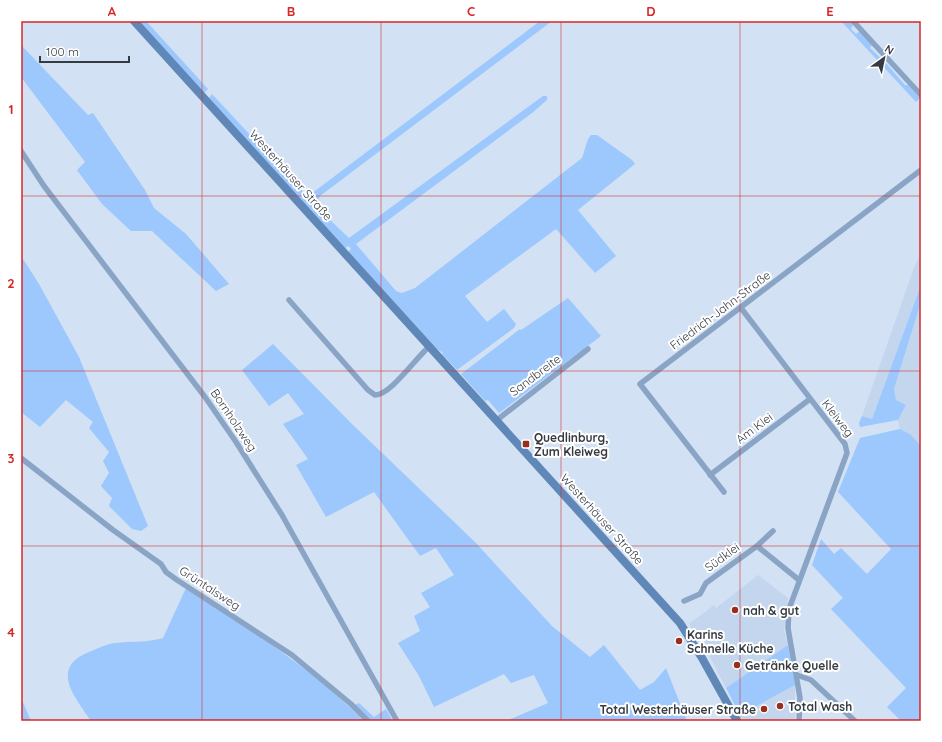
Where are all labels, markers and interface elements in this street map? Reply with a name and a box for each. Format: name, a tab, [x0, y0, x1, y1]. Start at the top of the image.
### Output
text: A	[108, 3, 117, 19]
text: B	[287, 3, 295, 19]
text: C	[467, 3, 475, 19]
text: D	[646, 3, 656, 19]
text: E	[826, 3, 834, 19]
scale bar	[40, 38, 129, 64]
north arrow	[864, 38, 904, 78]
text: N	[882, 42, 897, 58]
text: 100 m	[46, 44, 79, 59]
text: 1	[8, 101, 14, 117]
street label: Westerhäuser Straße	[246, 127, 336, 224]
street label: Friedrich-Jahn-Straße	[667, 267, 773, 353]
text: 2	[7, 275, 15, 291]
street label: Sandbreite	[507, 351, 564, 399]
street label: Bornholzweg	[208, 386, 260, 454]
street label: Kleiweg	[819, 396, 857, 440]
street label: Am Klei	[733, 409, 775, 447]
place label: Quedlinburg, Zum Kleiweg	[534, 430, 608, 459]
marker: Quedlinburg, Zum Kleiweg	[521, 439, 531, 449]
text: 3	[8, 450, 15, 466]
street label: Westerhäuser Straße	[557, 471, 647, 568]
street label: Südklei	[702, 539, 742, 575]
street label: Grüntalsweg	[177, 563, 243, 613]
place label: nah & gut	[743, 603, 800, 618]
marker: nah & gut	[730, 605, 740, 615]
text: 4	[7, 624, 15, 640]
place label: Karins Schnelle Küche	[687, 627, 774, 656]
marker: Karins Schnelle Küche	[674, 636, 684, 646]
place label: Getränke Quelle	[745, 658, 839, 673]
marker: Getränke Quelle	[732, 660, 742, 670]
place label: Total Wash	[788, 699, 852, 714]
marker: Total Wash	[775, 701, 785, 711]
place label: Total Westerhäuser Straße	[600, 702, 756, 717]
marker: Total Westerhäuser Straße	[759, 704, 769, 714]

